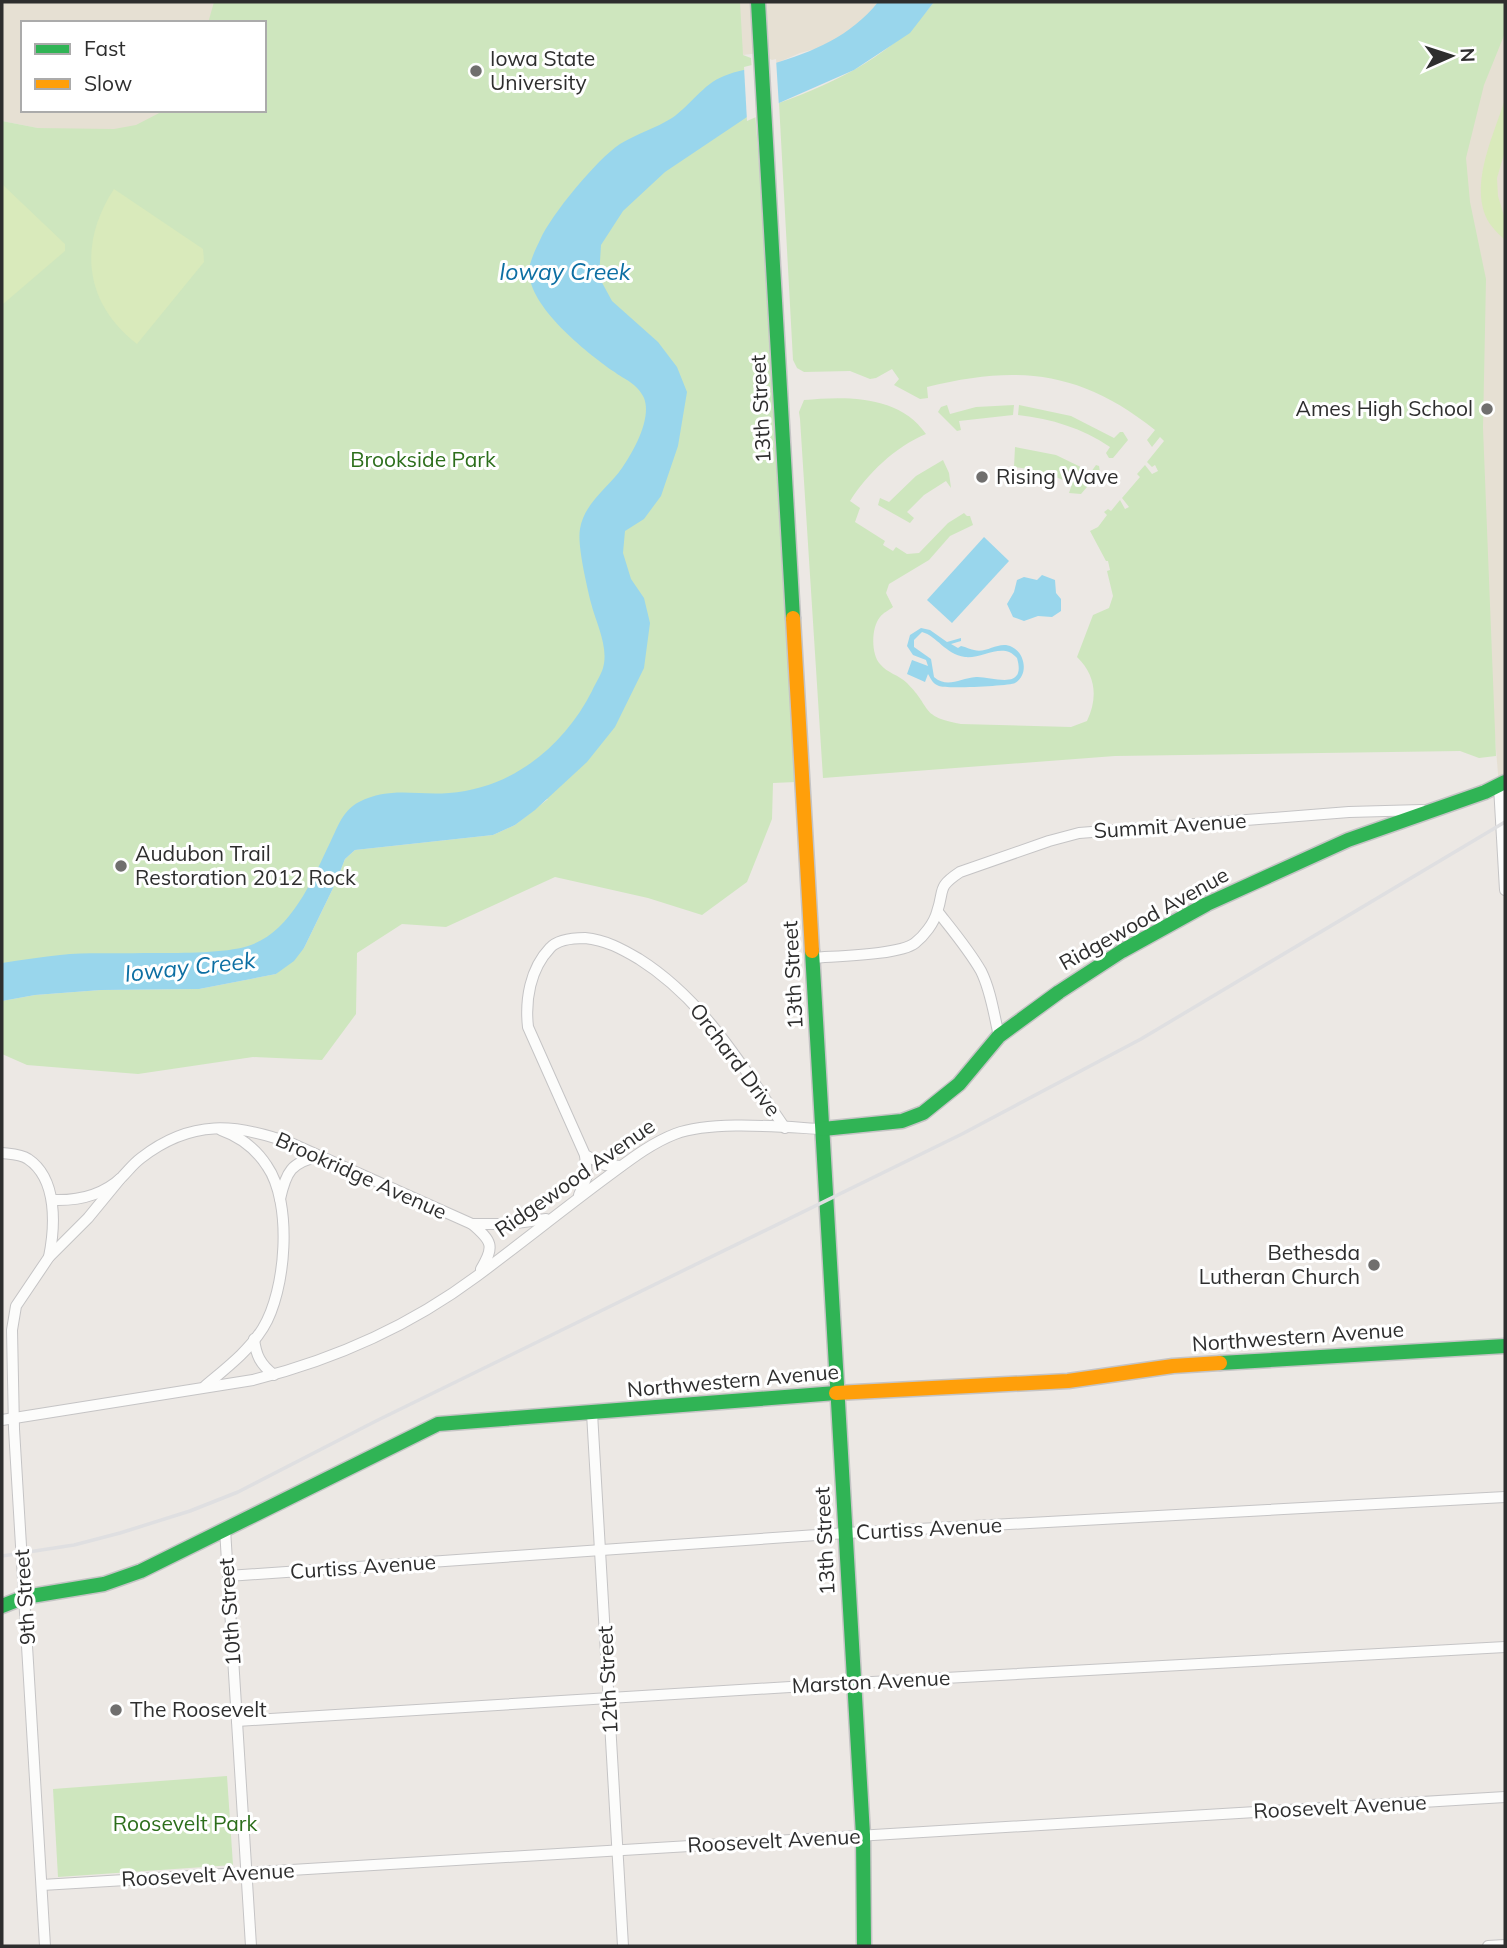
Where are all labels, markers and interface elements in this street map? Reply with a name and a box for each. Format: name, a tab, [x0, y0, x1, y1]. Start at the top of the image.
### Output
legend	[21, 21, 266, 112]
north arrow	[1416, 21, 1486, 91]
text: Fast	[84, 35, 126, 61]
place label: Iowa State University	[490, 45, 595, 95]
text: N	[1456, 47, 1480, 63]
marker: Iowa State University	[468, 63, 484, 79]
text: Slow	[84, 70, 132, 96]
water label: Ioway Creek	[499, 257, 632, 286]
street label: 13th Street	[744, 354, 776, 464]
place label: Ames High School	[1296, 395, 1473, 421]
marker: Ames High School	[1479, 401, 1495, 417]
park label: Brookside Park	[350, 446, 496, 472]
place label: Rising Wave	[996, 463, 1118, 489]
marker: Rising Wave	[974, 469, 990, 485]
street label: Summit Avenue	[1093, 807, 1247, 843]
place label: Audubon Trail Restoration 2012 Rock	[135, 840, 356, 890]
marker: Audubon Trail Restoration 2012 Rock	[113, 858, 129, 874]
street label: Ridgewood Avenue	[1054, 861, 1233, 975]
street label: 13th Street	[776, 920, 808, 1030]
water label: Ioway Creek	[123, 945, 258, 988]
street label: Orchard Drive	[685, 998, 787, 1121]
street label: Ridgewood Avenue	[489, 1112, 659, 1242]
street label: Brookridge Avenue	[272, 1126, 451, 1224]
place label: Bethesda Lutheran Church	[1199, 1239, 1360, 1289]
marker: Bethesda Lutheran Church	[1366, 1257, 1382, 1273]
street label: Northwestern Avenue	[1191, 1316, 1405, 1356]
street label: Northwestern Avenue	[626, 1358, 840, 1402]
street label: 13th Street	[808, 1486, 840, 1596]
street label: Curtiss Avenue	[855, 1511, 1003, 1545]
street label: 9th Street	[8, 1548, 40, 1646]
street label: Curtiss Avenue	[289, 1548, 437, 1584]
street label: 10th Street	[212, 1557, 246, 1667]
street label: 12th Street	[591, 1625, 623, 1735]
street label: Marston Avenue	[791, 1664, 951, 1698]
place label: The Roosevelt	[130, 1696, 267, 1722]
marker: The Roosevelt	[108, 1702, 124, 1718]
street label: Roosevelt Avenue	[1253, 1788, 1427, 1824]
park label: Roosevelt Park	[113, 1810, 257, 1836]
street label: Roosevelt Avenue	[687, 1822, 861, 1858]
street label: Roosevelt Avenue	[121, 1856, 295, 1892]

